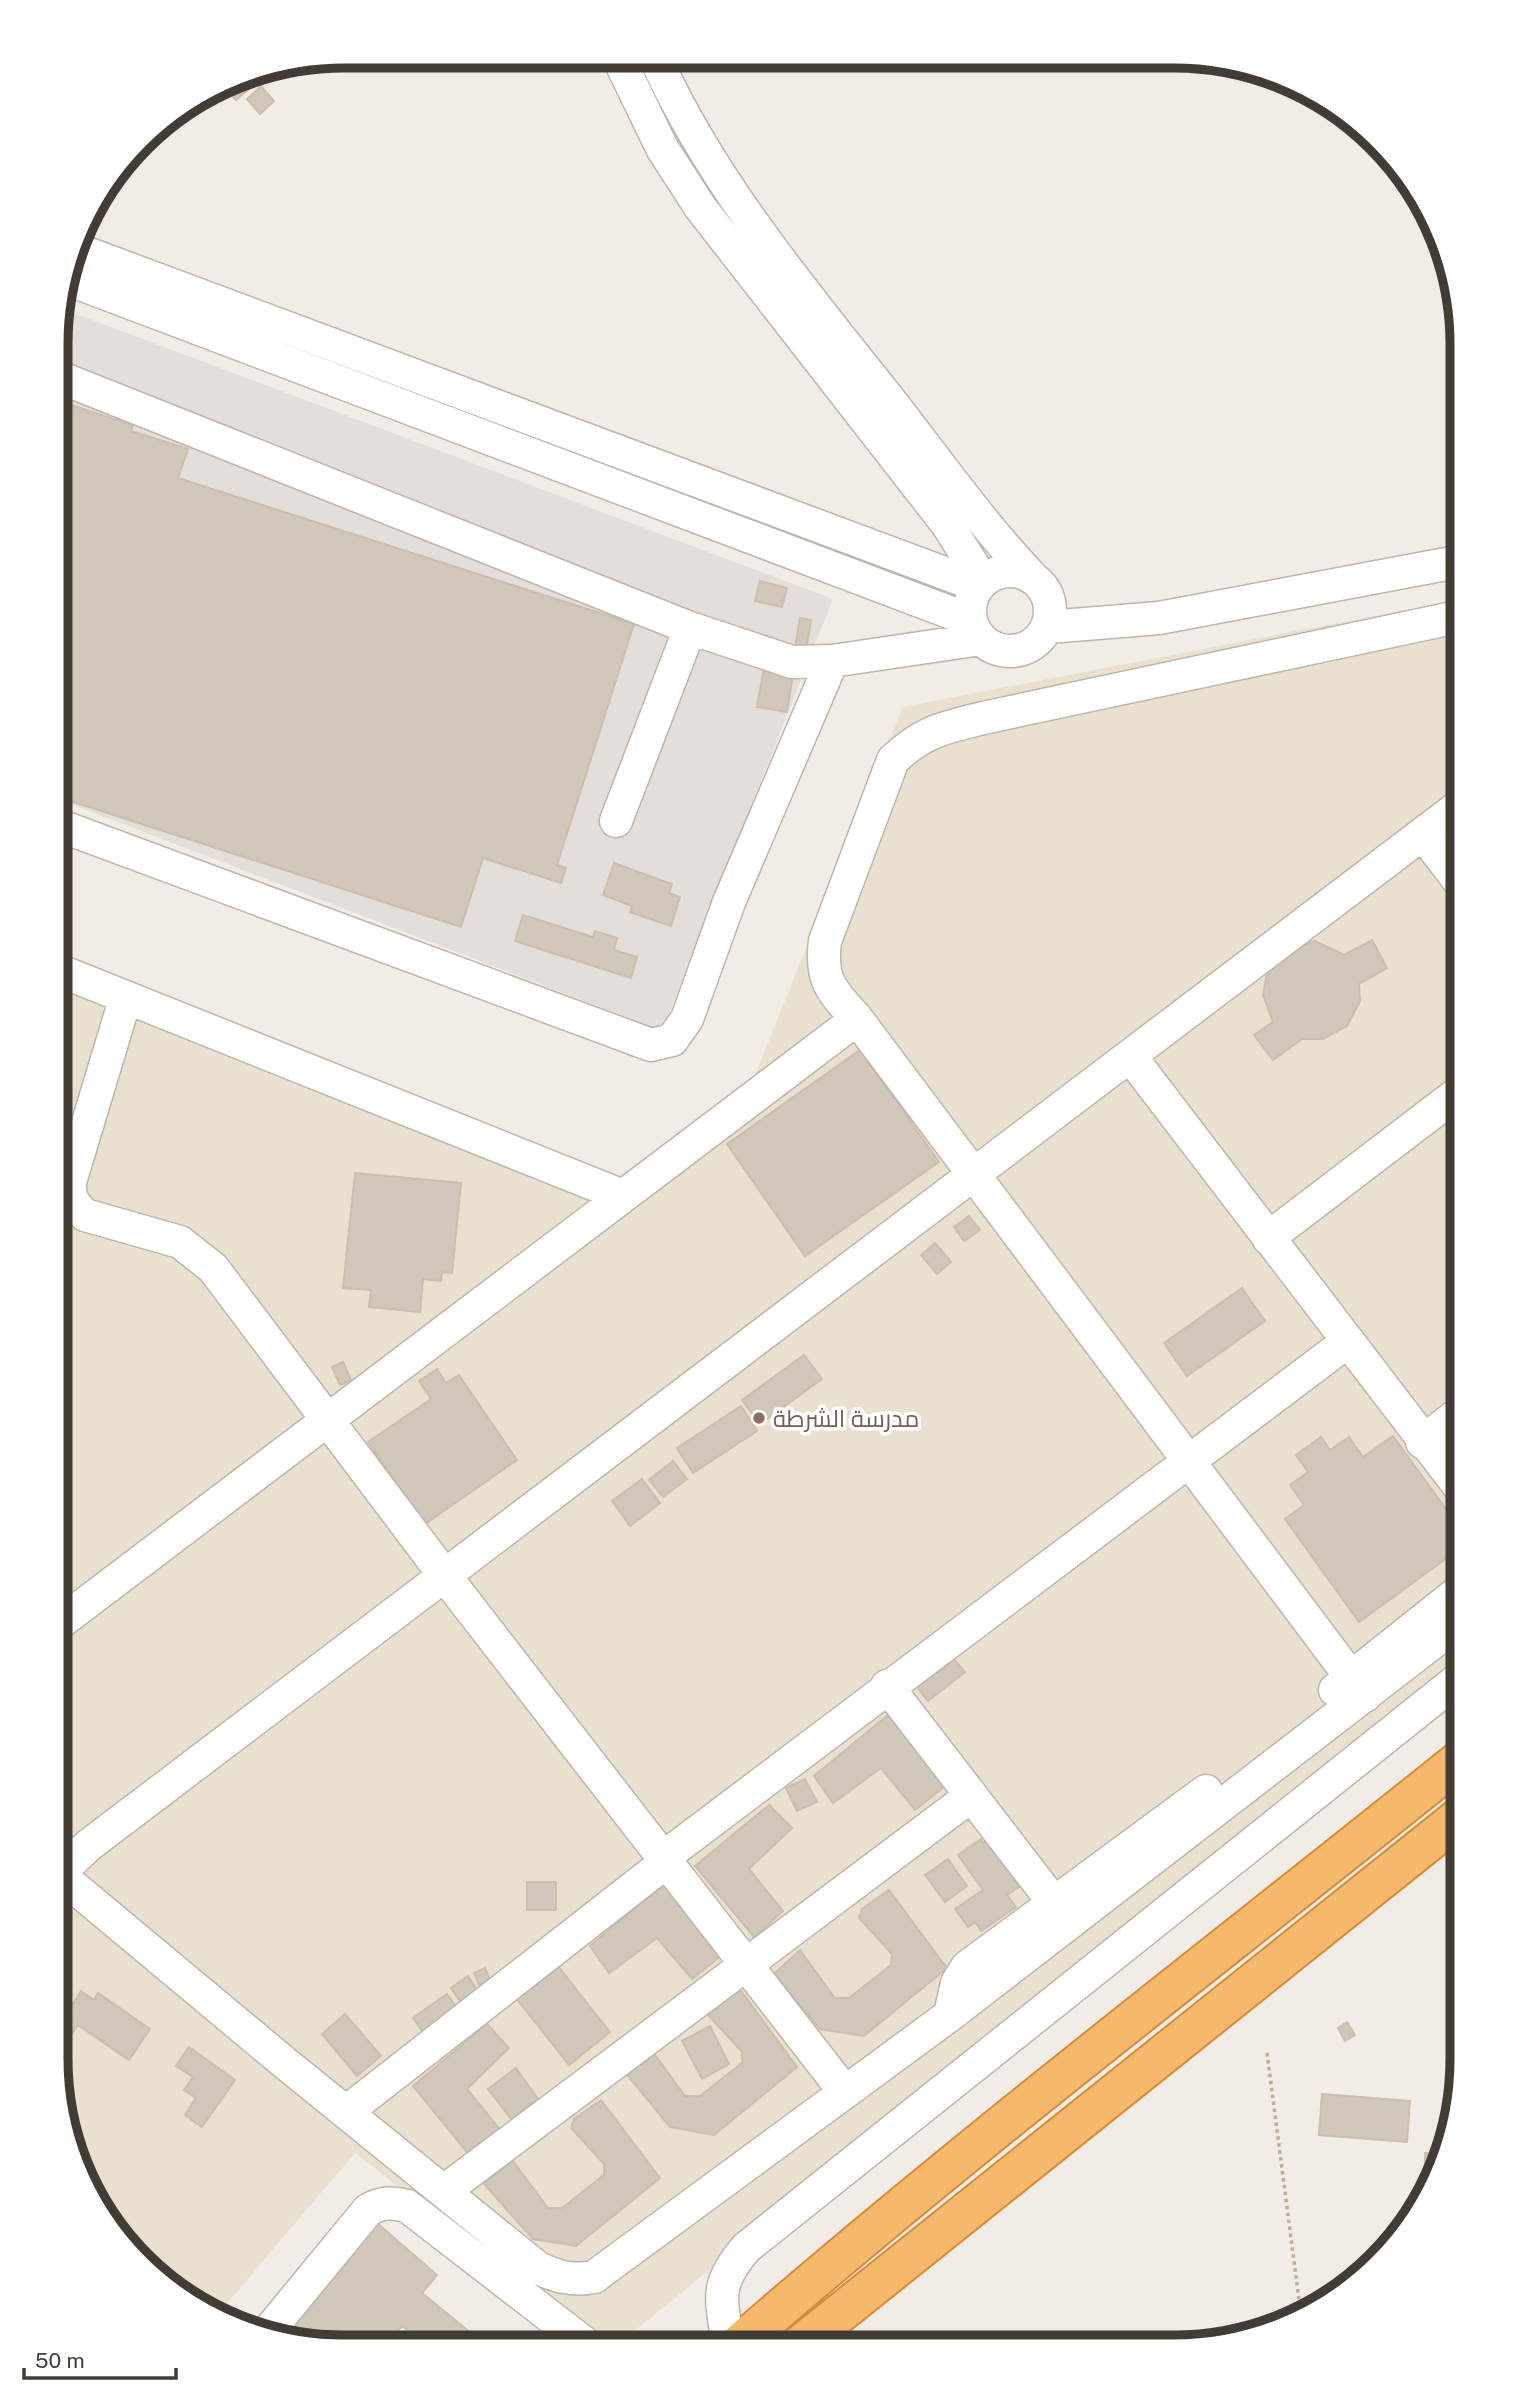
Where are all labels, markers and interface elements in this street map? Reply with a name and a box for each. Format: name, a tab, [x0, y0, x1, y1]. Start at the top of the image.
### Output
place label: مدرسة الشرطة	[773, 1404, 919, 1432]
marker: مدرسة الشرطة	[751, 1410, 767, 1426]
scale bar	[24, 2336, 177, 2380]
text: 50 m	[35, 2348, 85, 2373]

